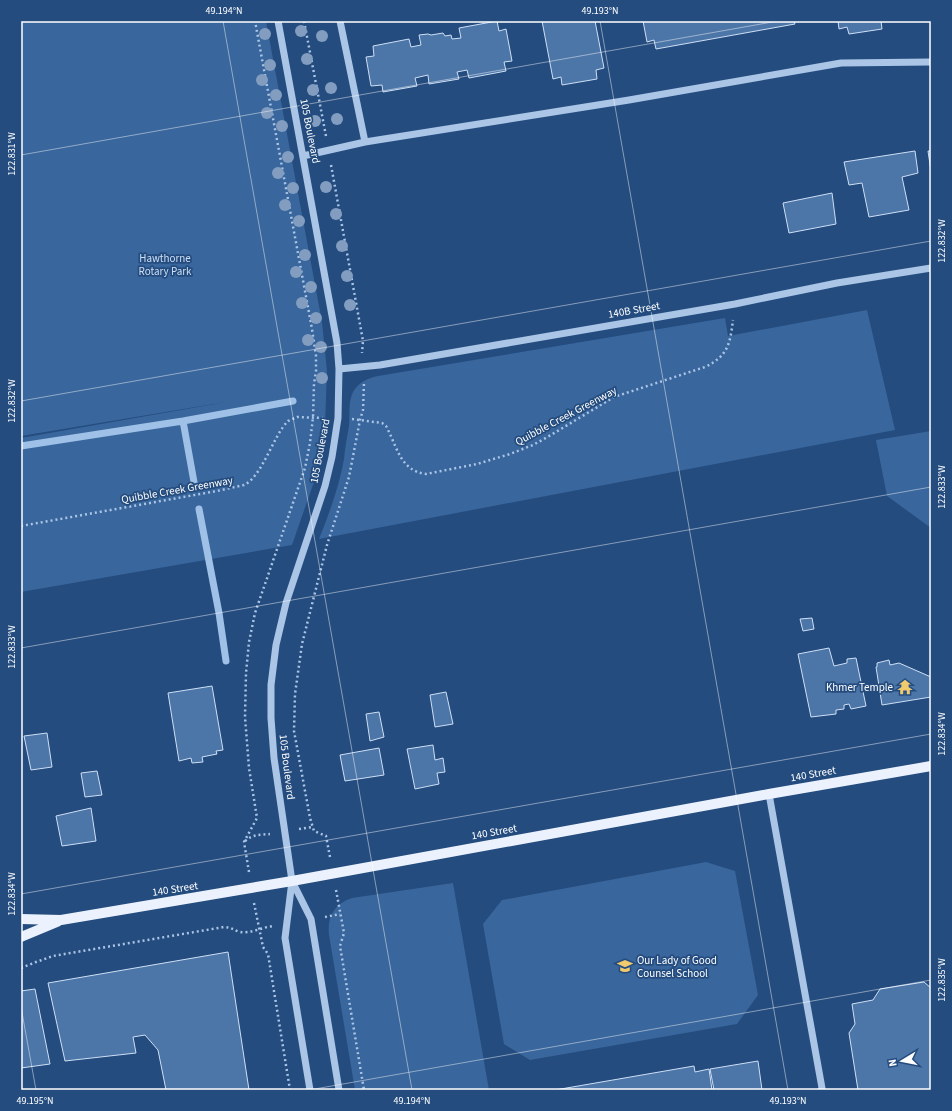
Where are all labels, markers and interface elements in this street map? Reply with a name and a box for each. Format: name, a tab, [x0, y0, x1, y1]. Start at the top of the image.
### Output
text: 49.194°N	[205, 4, 243, 18]
text: 49.193°N	[581, 4, 619, 18]
street label: 105 Boulevard	[296, 97, 324, 165]
text: 122.831°W	[5, 132, 19, 176]
text: 122.832°W	[935, 219, 949, 263]
park label: Hawthorne Rotary Park	[139, 251, 192, 279]
street label: 140B Street	[607, 298, 661, 322]
text: 122.832°W	[5, 379, 19, 423]
street label: Quibble Creek Greenway	[513, 383, 619, 449]
street label: 105 Boulevard	[306, 417, 334, 485]
text: 122.833°W	[935, 465, 949, 509]
street label: Quibble Creek Greenway	[120, 473, 234, 507]
text: 122.833°W	[5, 625, 19, 669]
temple icon: Khmer Temple	[896, 678, 914, 696]
place label: Khmer Temple	[826, 680, 894, 695]
text: 122.834°W	[935, 712, 949, 756]
street label: 105 Boulevard	[276, 734, 298, 800]
street label: 140 Street	[789, 763, 837, 785]
street label: 140 Street	[470, 821, 518, 843]
text: 122.834°W	[5, 872, 19, 916]
street label: 140 Street	[151, 878, 199, 900]
place label: Our Lady of Good Counsel School	[637, 953, 717, 981]
school or university icon: Our Lady of Good Counsel School	[616, 957, 634, 975]
text: 122.835°W	[935, 958, 949, 1002]
north arrow	[882, 1041, 922, 1081]
text: N	[885, 1058, 901, 1068]
text: 49.195°N	[16, 1094, 54, 1108]
text: 49.194°N	[393, 1094, 431, 1108]
text: 49.193°N	[769, 1094, 807, 1108]

